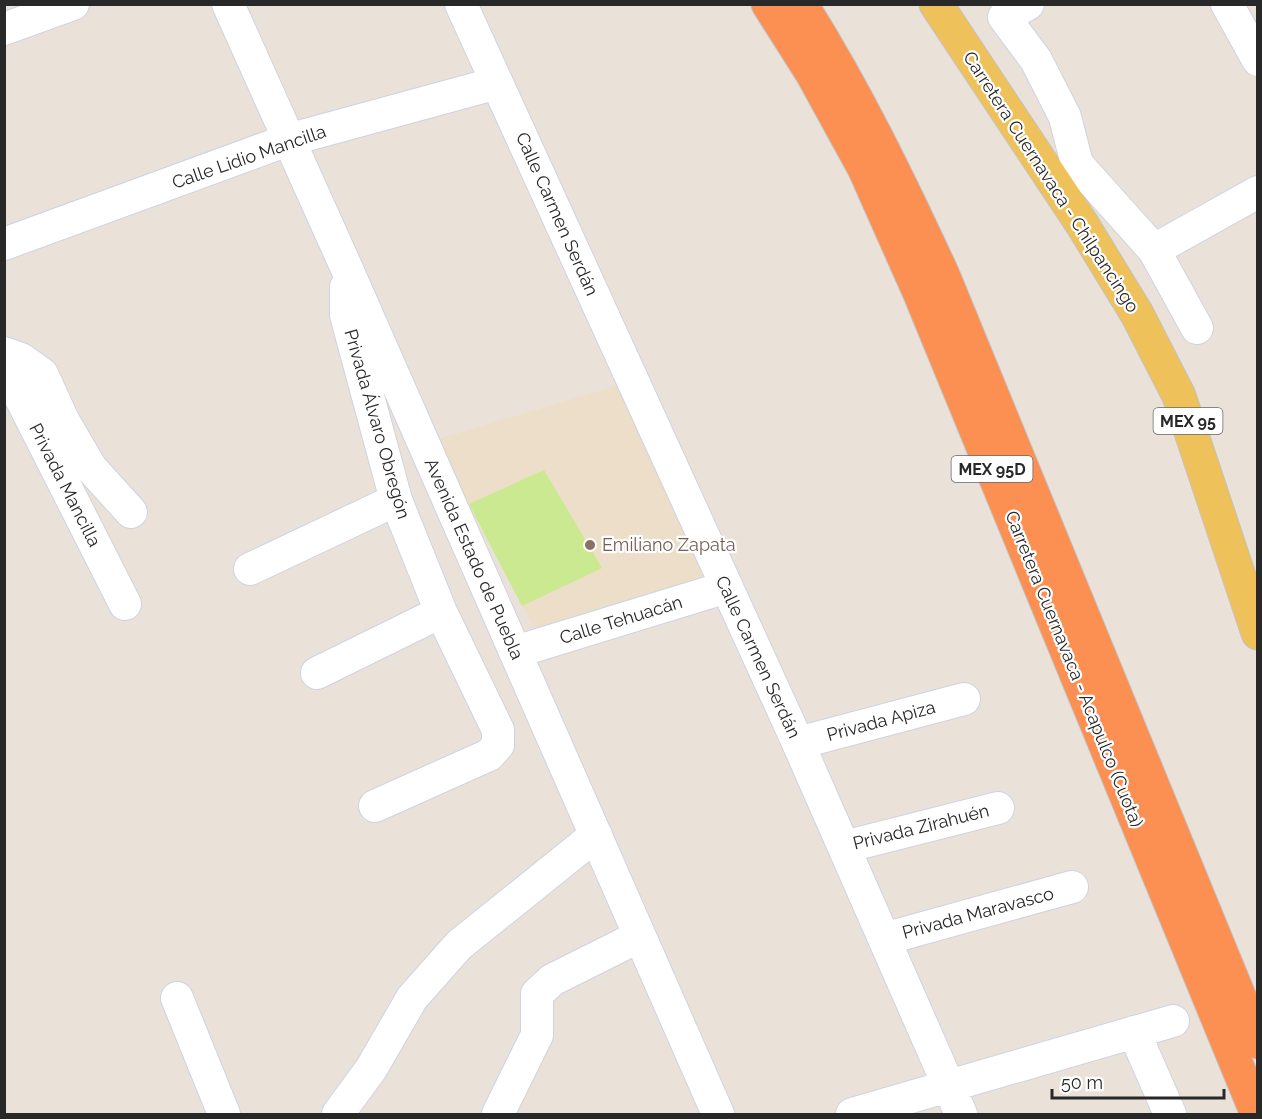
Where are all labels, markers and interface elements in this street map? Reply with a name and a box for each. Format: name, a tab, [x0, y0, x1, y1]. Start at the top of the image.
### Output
street label: Carretera Cuernavaca - Chilpancingo	[959, 47, 1144, 316]
street label: Calle Lidio Mancilla	[169, 120, 329, 193]
street label: Calle Carmen Serdán	[512, 129, 603, 299]
street label: Privada Álvaro Obregón	[340, 326, 416, 521]
road number: MEX 95	[1154, 408, 1222, 434]
street label: Privada Mancilla	[25, 420, 106, 550]
street label: Avenida Estado de Puebla	[421, 455, 528, 663]
road number: MEX 95D	[952, 456, 1032, 482]
street label: Carretera Cuernavaca - Acapulco (Cuota)	[1001, 508, 1148, 830]
place label: Emiliano Zapata	[602, 534, 736, 555]
marker: Emiliano Zapata	[583, 538, 597, 552]
street label: Calle Carmen Serdán	[712, 572, 805, 741]
street label: Calle Tehuacán	[557, 591, 685, 648]
street label: Privada Apiza	[824, 696, 937, 745]
street label: Privada Zirahuén	[851, 799, 991, 854]
street label: Privada Maravasco	[900, 882, 1056, 943]
scale bar	[1052, 1062, 1224, 1100]
text: 50 m	[1061, 1072, 1103, 1093]

